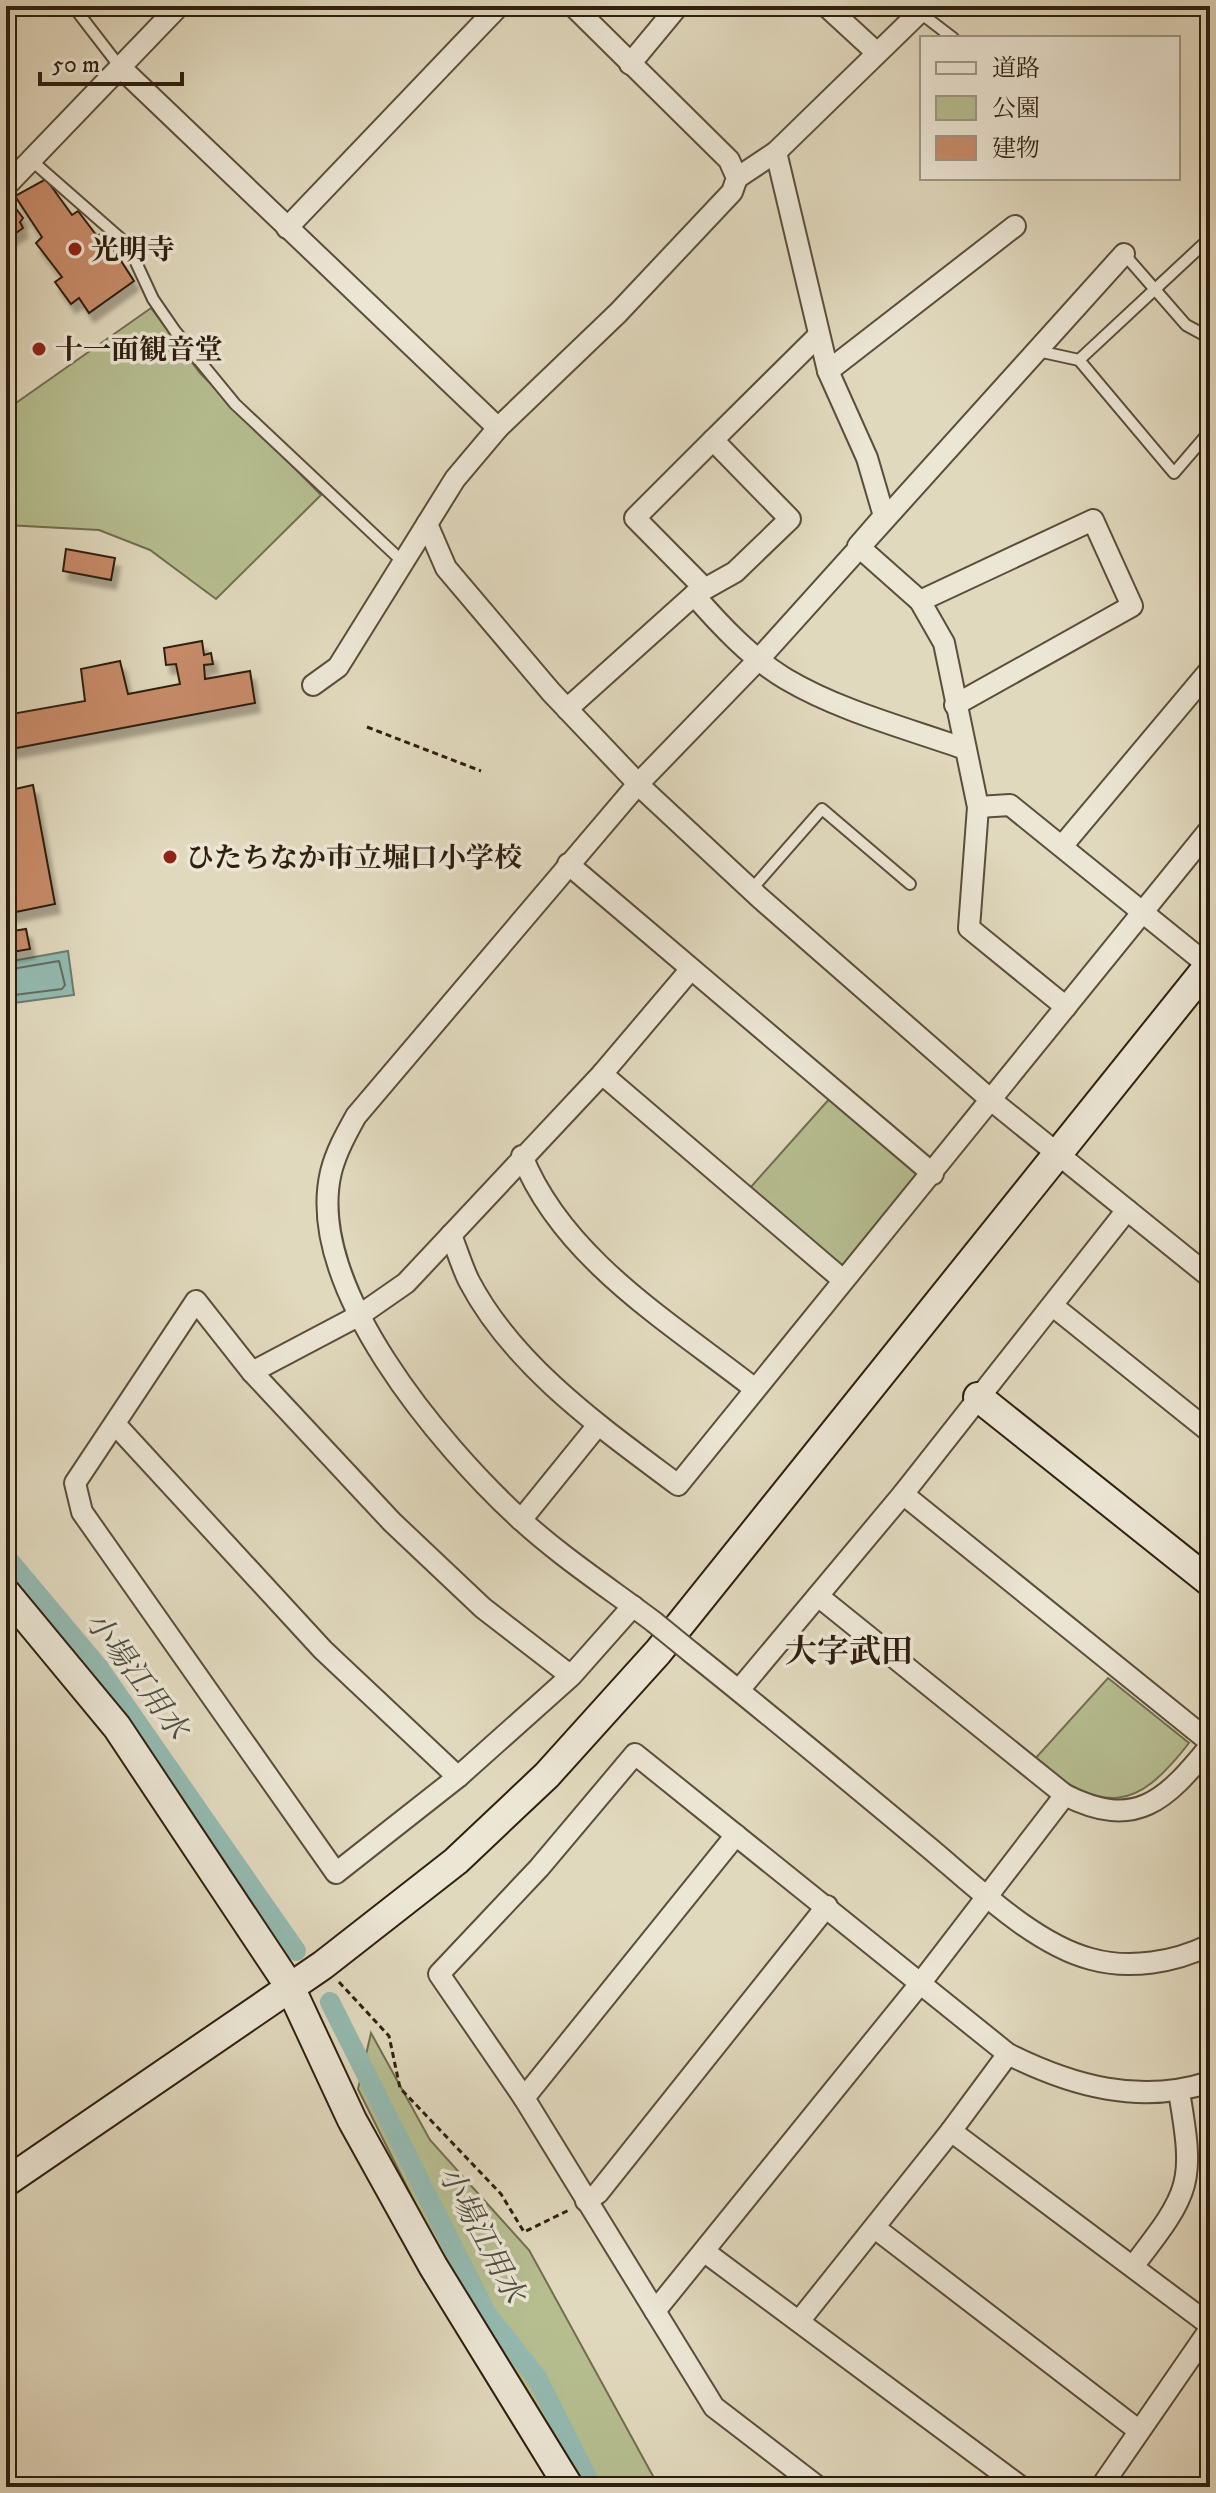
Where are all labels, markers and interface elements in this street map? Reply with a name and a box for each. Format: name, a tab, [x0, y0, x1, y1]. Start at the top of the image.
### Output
scale bar	[40, 36, 182, 86]
legend	[920, 36, 1180, 180]
text: 50 m	[52, 50, 100, 80]
text: 道路	[992, 54, 1040, 84]
text: 公園	[992, 94, 1040, 124]
text: 建物	[992, 134, 1040, 164]
place label: 光明寺	[91, 233, 175, 268]
marker: 光明寺	[66, 240, 84, 258]
place label: 十一面観音堂	[55, 333, 223, 368]
marker: 十一面観音堂	[30, 340, 48, 358]
place label: ひたちなか市立堀口小学校	[186, 841, 522, 876]
marker: ひたちなか市立堀口小学校	[161, 848, 179, 866]
water label: 小場江用水	[76, 1605, 198, 1749]
district label: 大字武田	[785, 1633, 913, 1673]
water label: 小場江用水	[429, 2160, 534, 2312]

